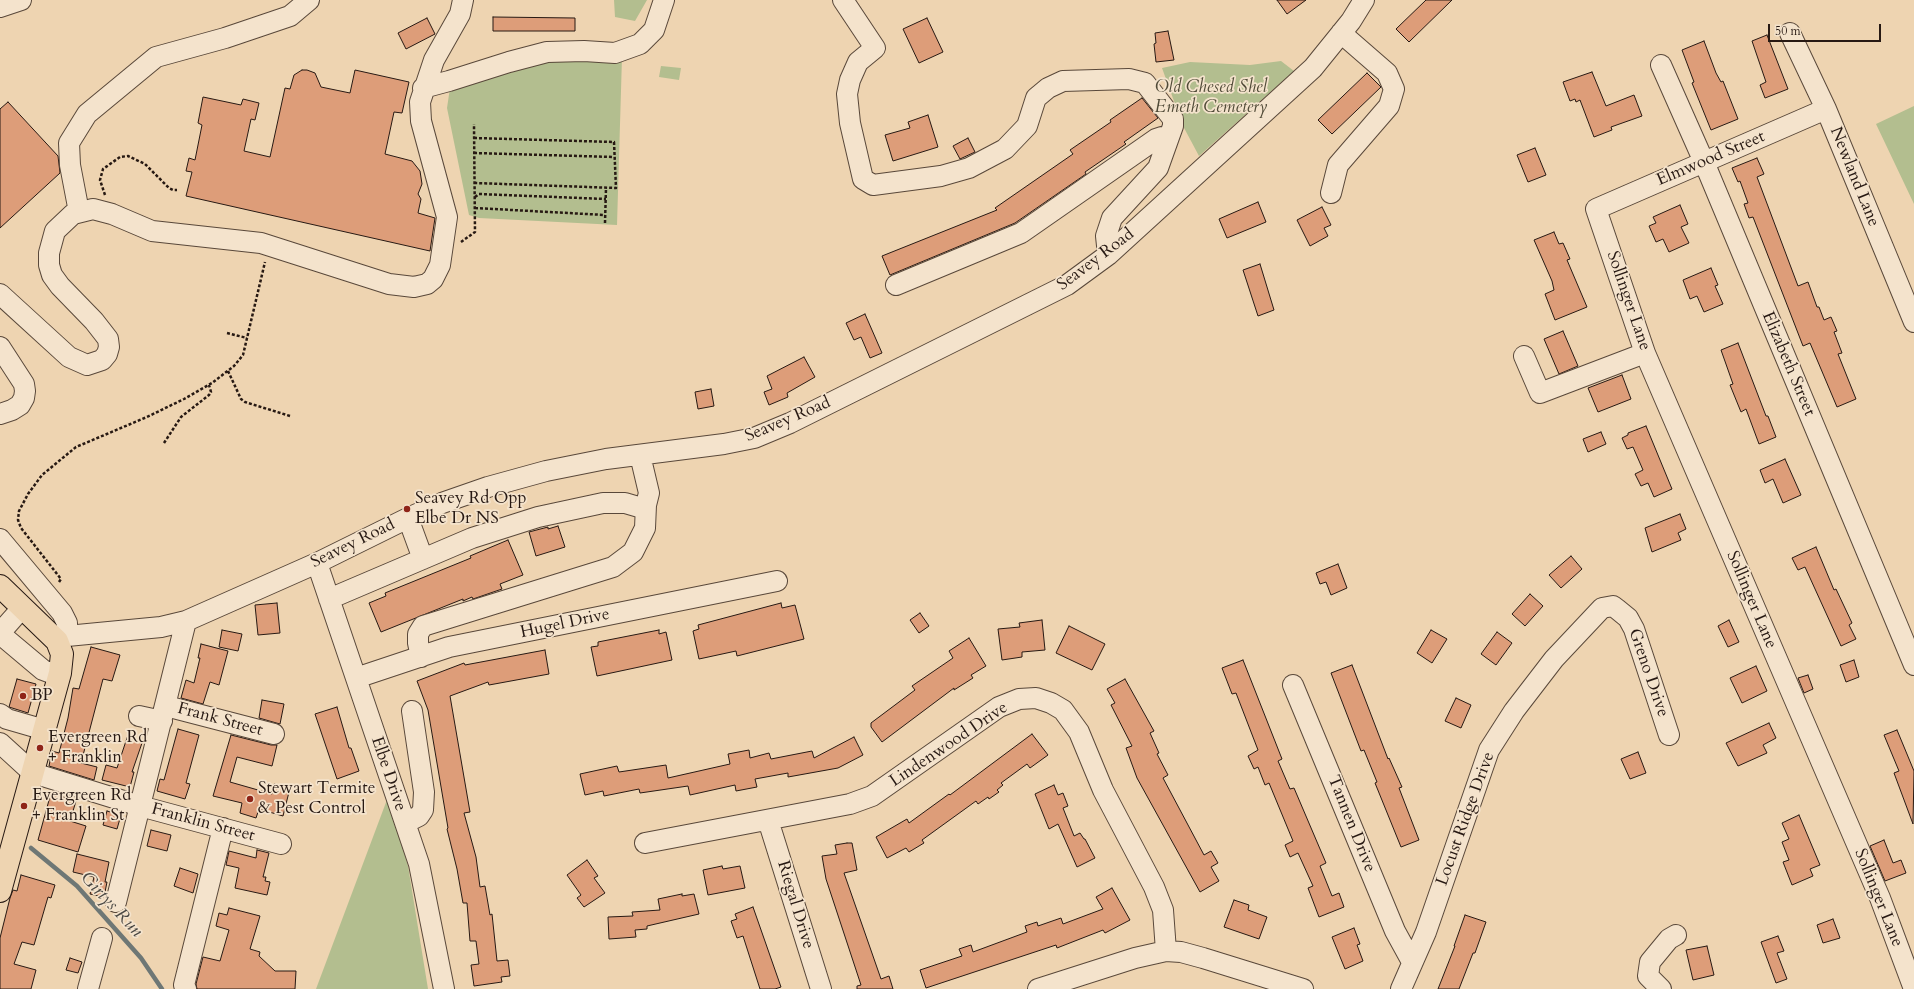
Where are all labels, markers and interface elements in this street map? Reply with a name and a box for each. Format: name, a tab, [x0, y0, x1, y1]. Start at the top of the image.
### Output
scale bar	[1770, 16, 1883, 42]
text: 50 m	[1775, 23, 1801, 39]
park label: Old Chesed Shel Emeth Cemetery	[1155, 78, 1267, 118]
street label: Newland Lane	[1825, 124, 1883, 230]
street label: Elmwood Street	[1654, 127, 1768, 191]
street label: Seavey Road	[1054, 225, 1138, 295]
street label: Sollinger Lane	[1601, 249, 1655, 353]
street label: Elizabeth Street	[1757, 309, 1819, 419]
street label: Seavey Road	[742, 393, 834, 447]
place label: Seavey Rd Opp Elbe Dr NS	[415, 489, 527, 529]
marker: Seavey Rd Opp Elbe Dr NS	[402, 504, 412, 514]
street label: Seavey Road	[308, 515, 398, 573]
street label: Sollinger Lane	[1721, 548, 1781, 652]
street label: Hugel Drive	[518, 605, 612, 643]
street label: Greno Drive	[1623, 626, 1673, 720]
place label: BP	[31, 686, 53, 706]
marker: BP	[18, 691, 28, 701]
street label: Lindenwood Drive	[886, 698, 1012, 792]
street label: Frank Street	[175, 699, 265, 741]
place label: Evergreen Rd + Franklin	[48, 728, 147, 768]
street label: Elbe Drive	[366, 734, 410, 814]
marker: Evergreen Rd + Franklin	[35, 743, 45, 753]
street label: Locust Ridge Drive	[1432, 749, 1500, 889]
street label: Tannen Drive	[1322, 773, 1380, 875]
place label: Stewart Termite & Pest Control	[258, 779, 375, 819]
place label: Evergreen Rd + Franklin St	[32, 786, 131, 826]
marker: Stewart Termite & Pest Control	[245, 794, 255, 804]
street label: Franklin Street	[149, 799, 257, 847]
marker: Evergreen Rd + Franklin St	[19, 801, 29, 811]
street label: Sollinger Lane	[1849, 846, 1907, 950]
street label: Riegal Drive	[772, 858, 818, 952]
water label: Girtys Run	[75, 868, 147, 942]

